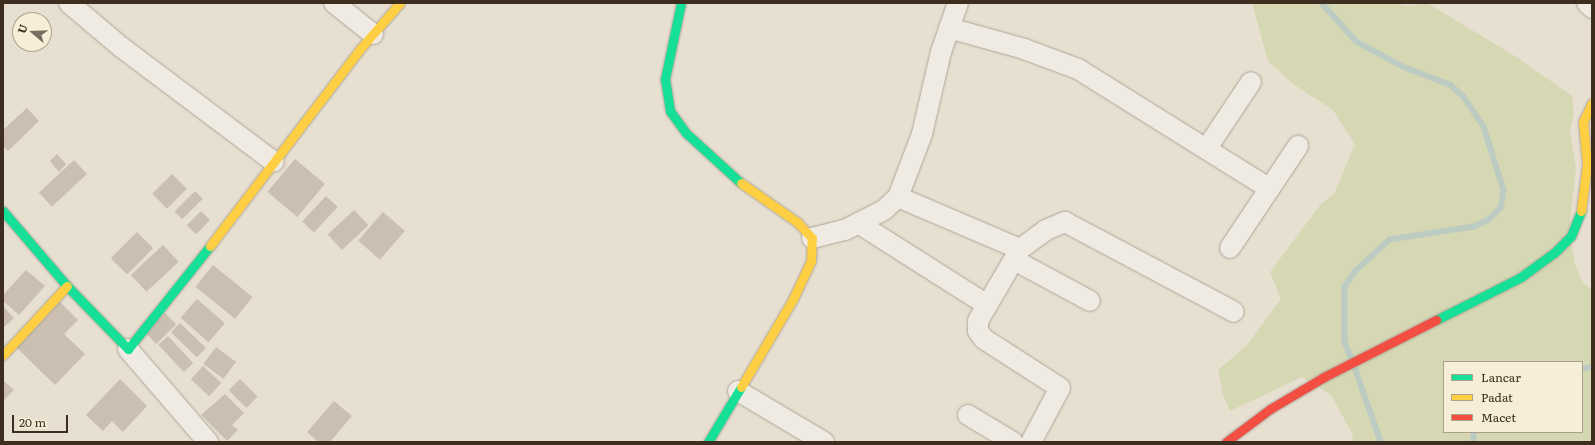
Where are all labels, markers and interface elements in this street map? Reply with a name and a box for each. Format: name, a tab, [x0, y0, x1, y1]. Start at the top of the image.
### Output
north arrow	[12, 12, 52, 52]
text: U	[13, 22, 31, 35]
legend	[1443, 361, 1583, 433]
text: Lancar	[1481, 368, 1521, 386]
text: Padat	[1481, 388, 1513, 406]
scale bar	[14, 407, 70, 433]
text: Macet	[1481, 408, 1516, 426]
text: 20 m	[19, 413, 46, 431]

